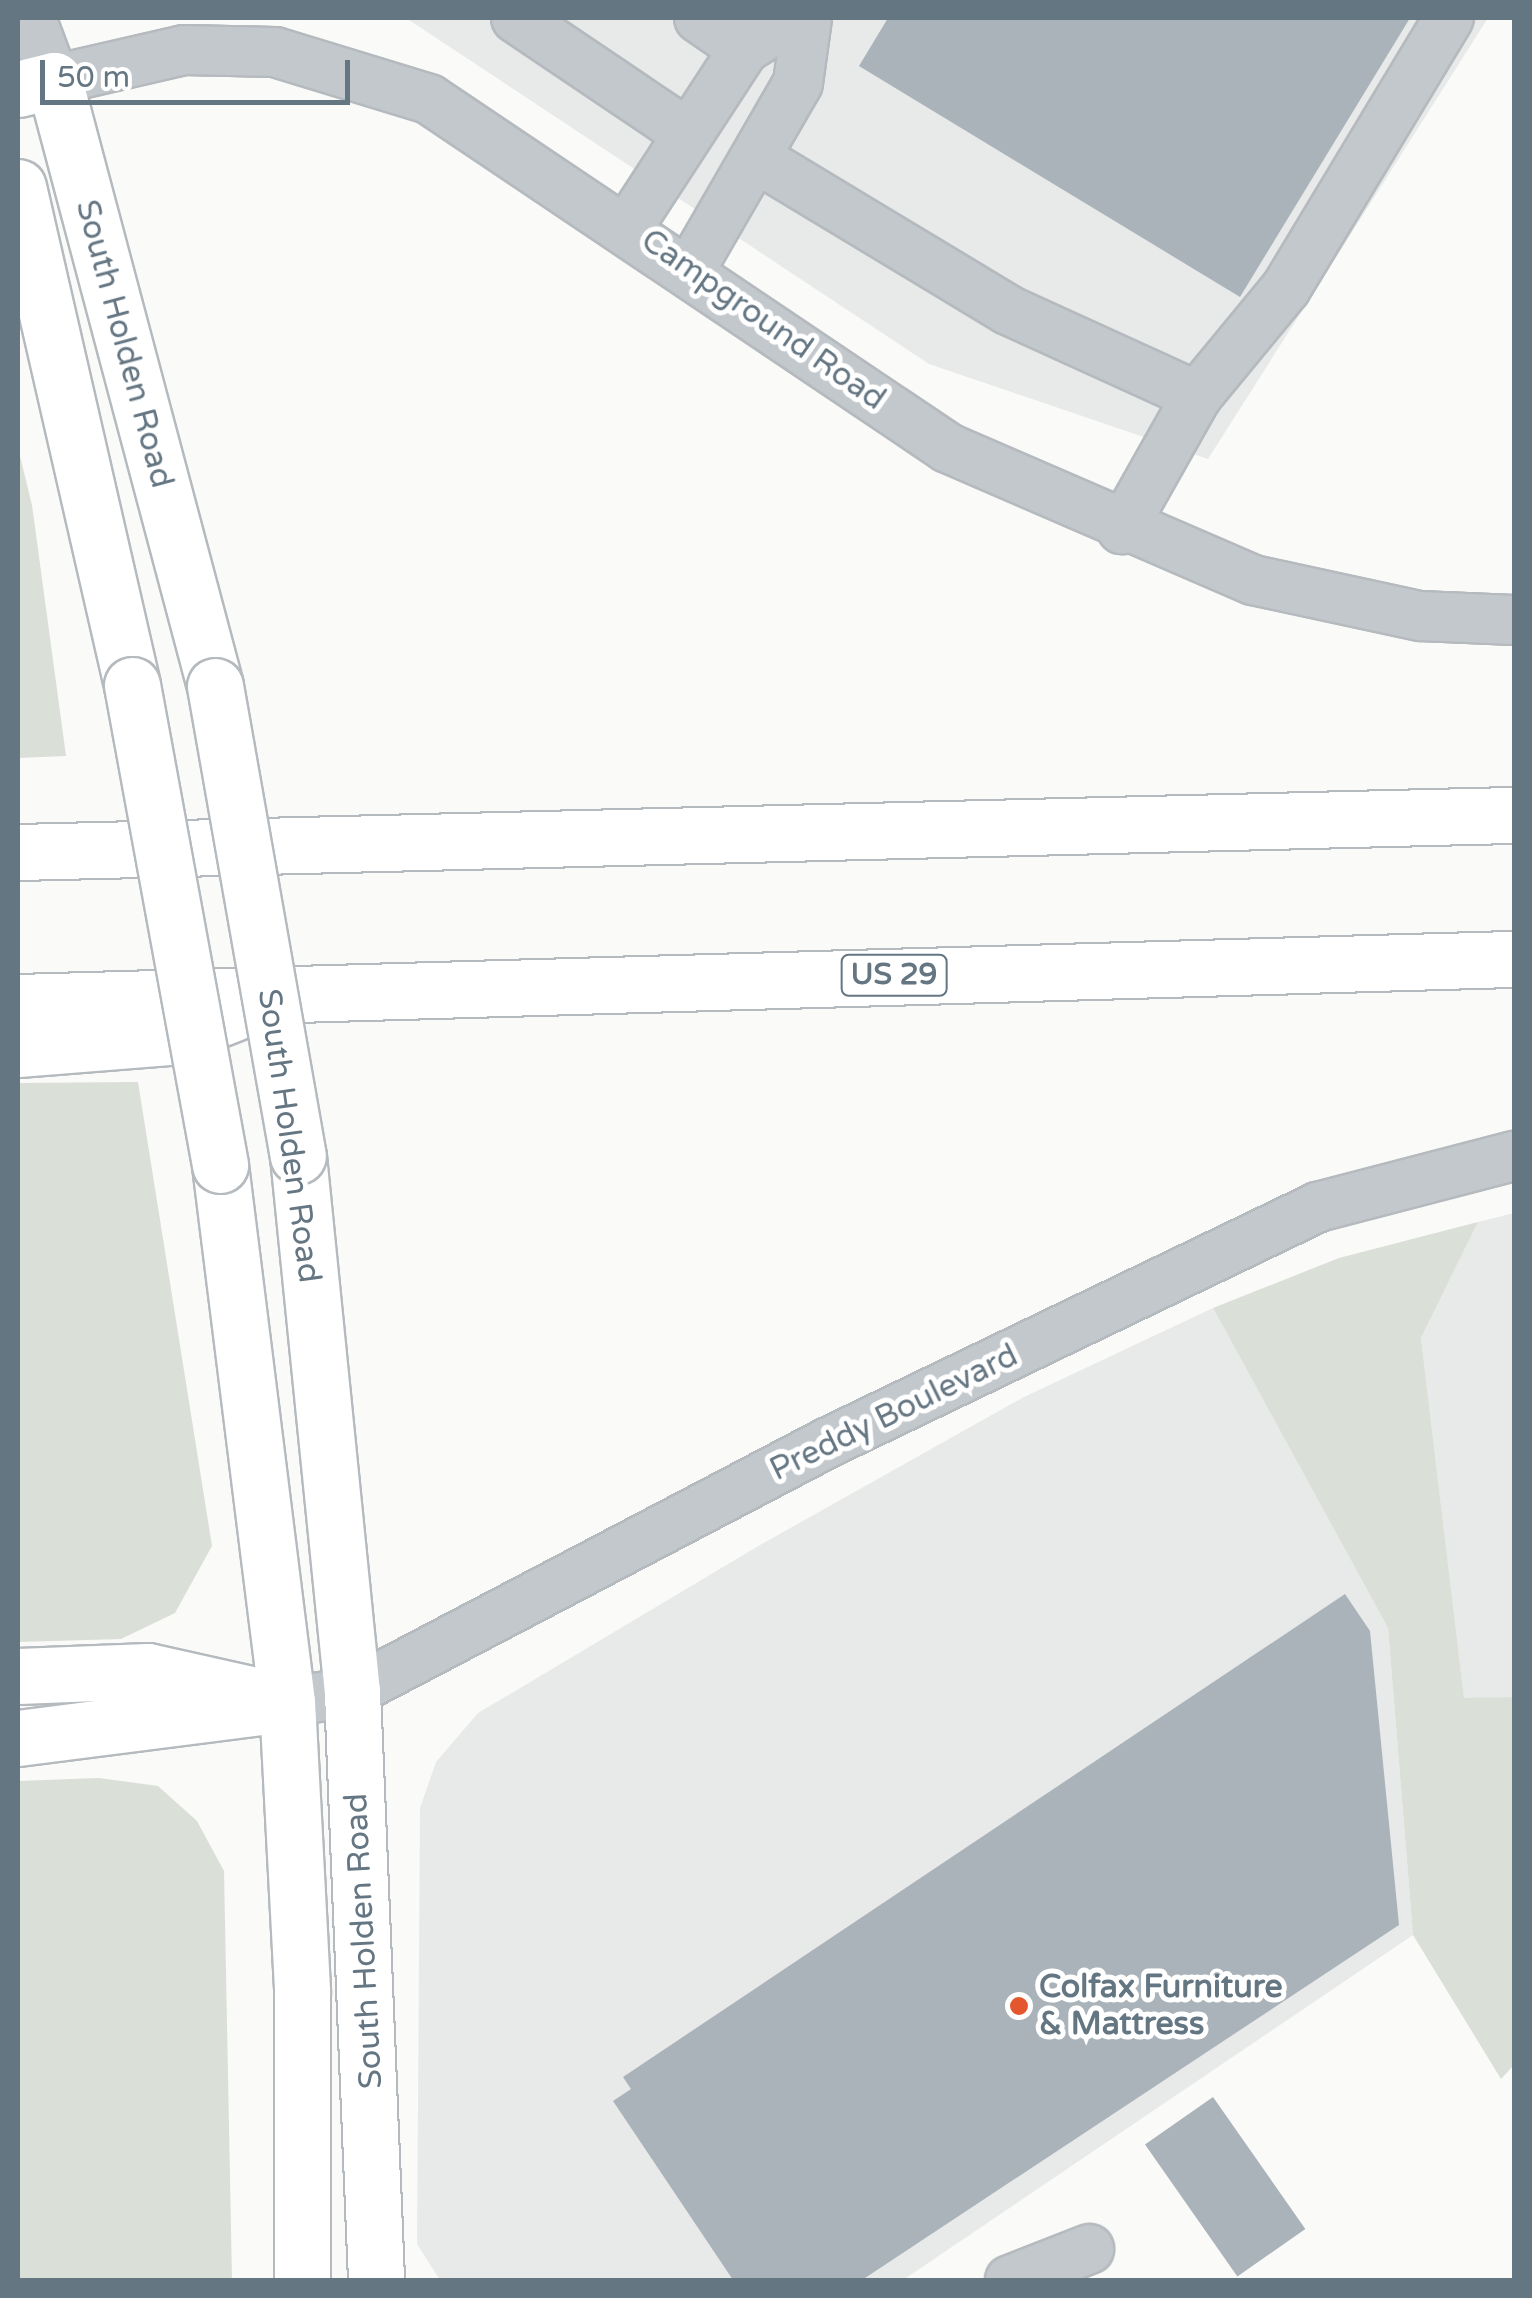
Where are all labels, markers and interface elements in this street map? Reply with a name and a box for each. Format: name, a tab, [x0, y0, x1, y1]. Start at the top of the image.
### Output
scale bar	[45, 40, 355, 102]
text: 50 m	[57, 59, 130, 96]
street label: South Holden Road	[67, 196, 181, 492]
street label: Campground Road	[634, 221, 892, 419]
road number: US 29	[839, 950, 949, 1000]
street label: South Holden Road	[249, 987, 329, 1285]
street label: Preddy Boulevard	[764, 1336, 1024, 1490]
street label: South Holden Road	[337, 1792, 391, 2090]
place label: Colfax Furniture & Mattress	[1039, 1969, 1283, 2044]
marker: Colfax Furniture & Mattress	[1008, 1995, 1030, 2017]

